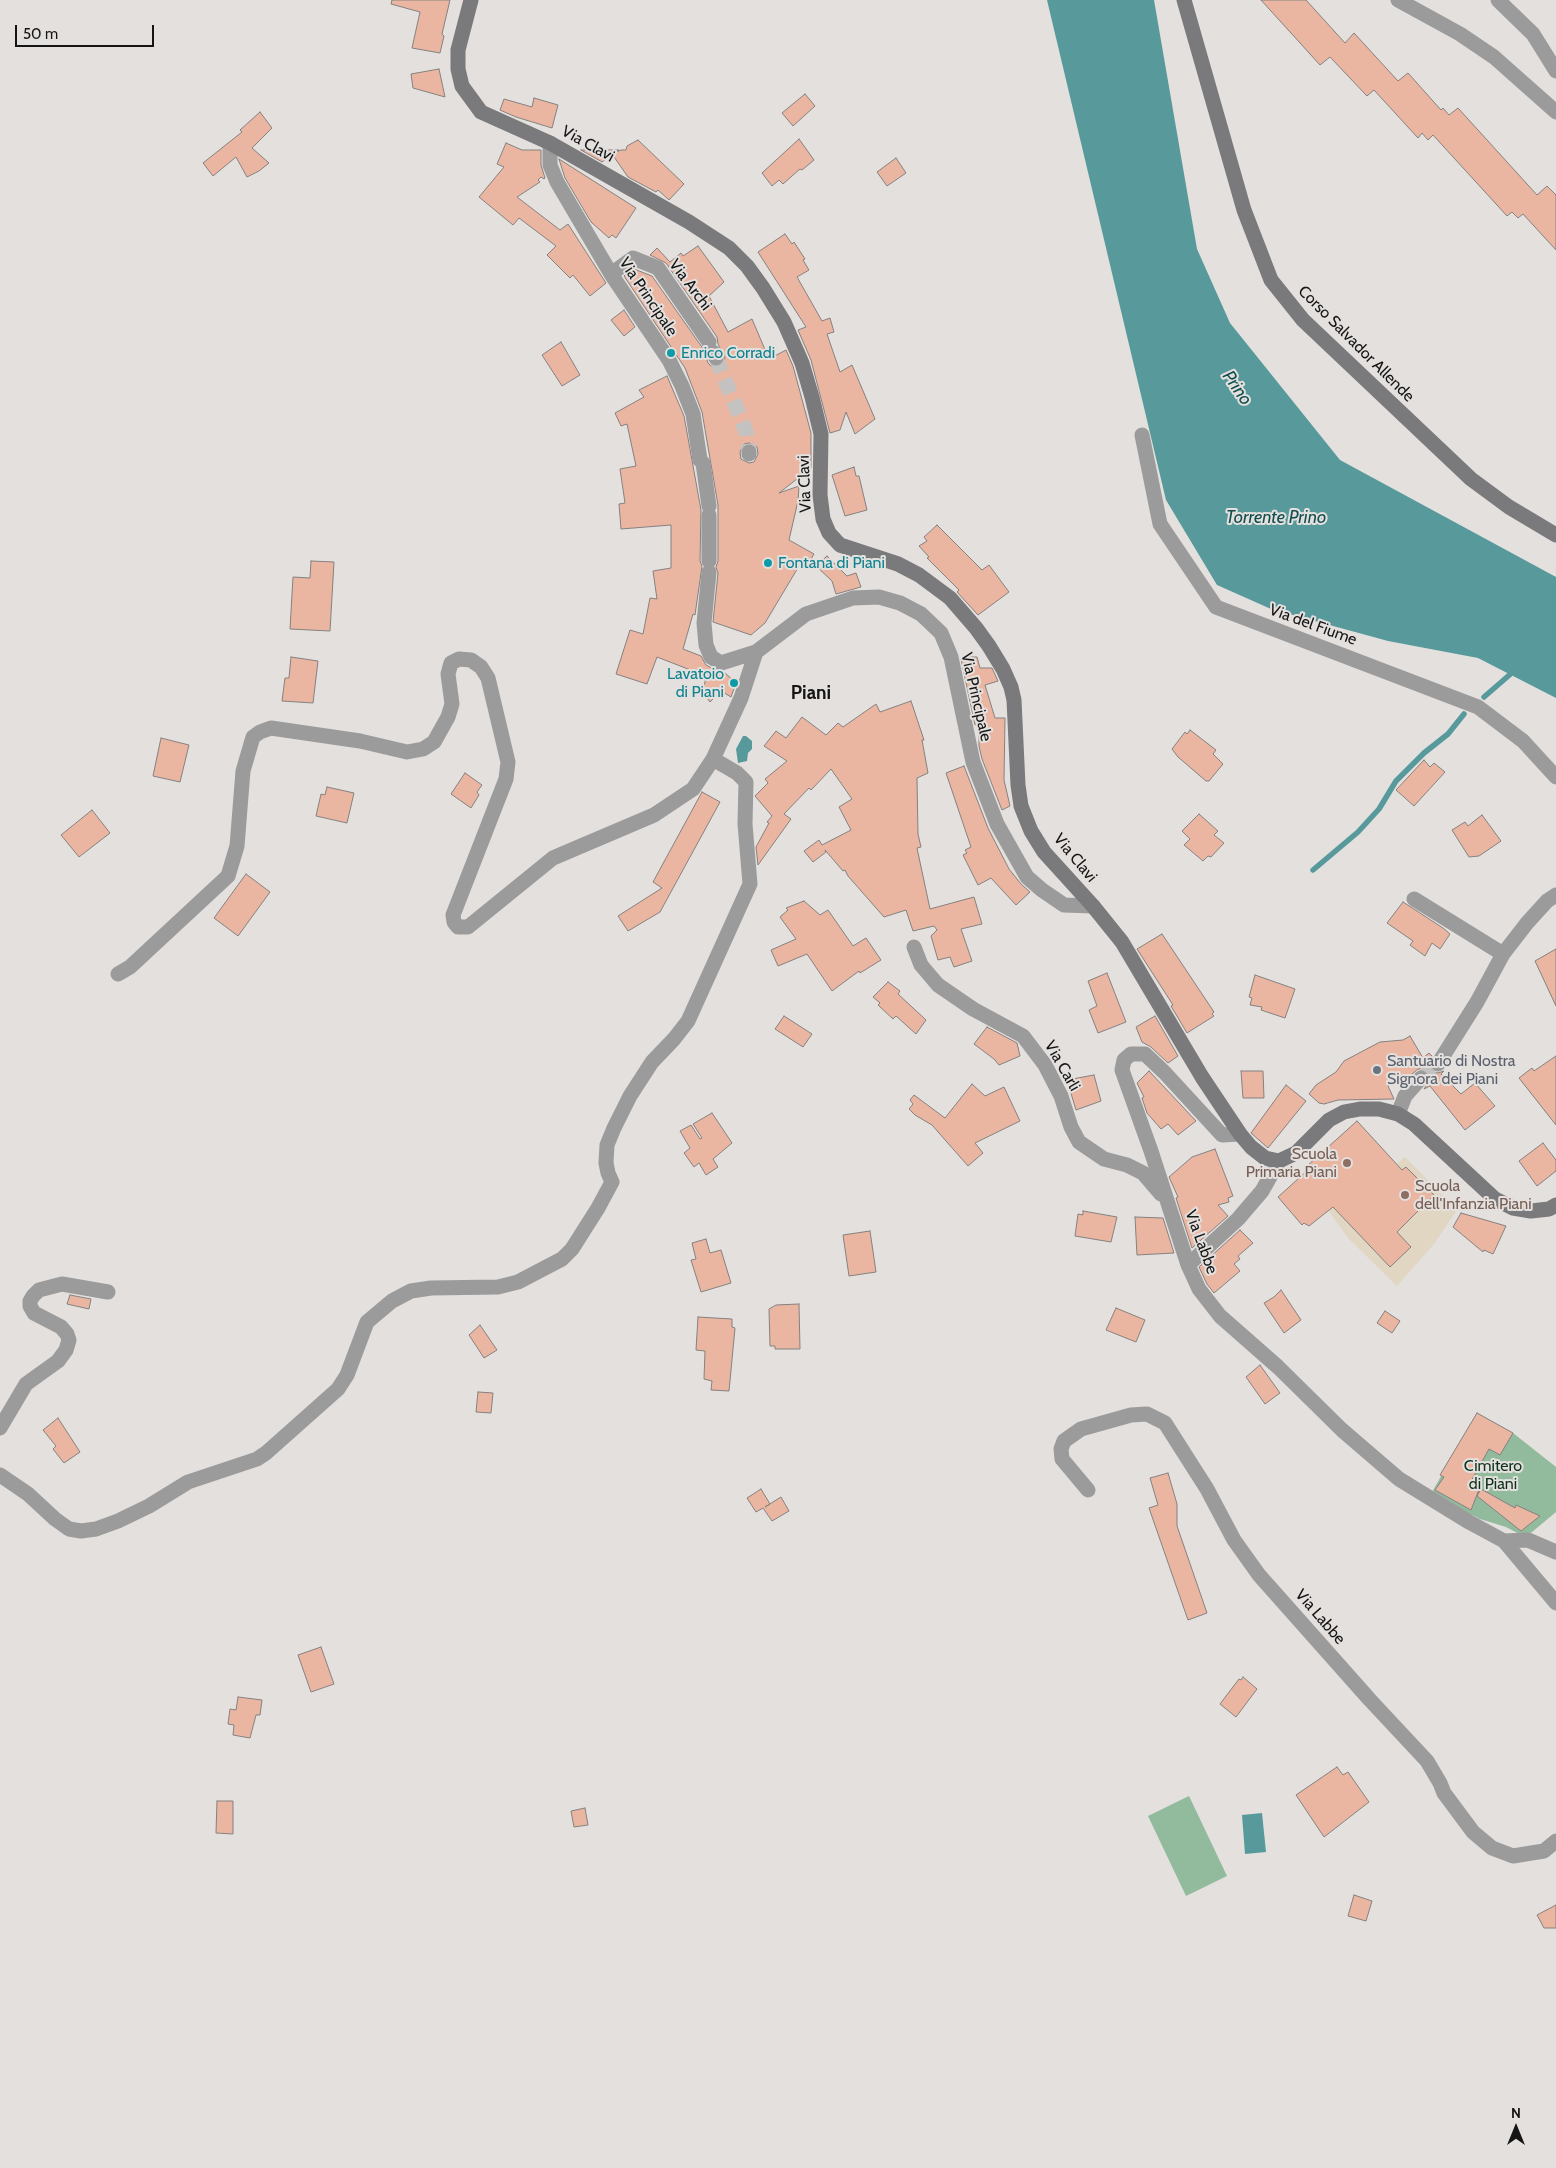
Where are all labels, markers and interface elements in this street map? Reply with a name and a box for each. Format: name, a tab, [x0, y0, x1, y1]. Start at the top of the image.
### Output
scale bar	[18, 15, 156, 47]
text: 50 m	[23, 25, 58, 43]
street label: Via Clavi	[558, 122, 618, 166]
street label: Via Principale	[615, 254, 681, 340]
street label: Via Archi	[665, 256, 715, 314]
street label: Corso Salvador Allende	[1294, 282, 1418, 406]
place label: Enrico Corradi	[681, 343, 775, 363]
marker: Enrico Corradi	[665, 347, 677, 359]
water label: Prino	[1217, 366, 1257, 410]
street label: Via Clavi	[794, 455, 816, 513]
water label: Torrente Prino	[1226, 507, 1326, 529]
place label: Fontana di Piani	[778, 553, 885, 573]
marker: Fontana di Piani	[762, 557, 774, 569]
street label: Via del Fiume	[1267, 600, 1359, 650]
street label: Via Principale	[956, 651, 996, 743]
place label: Lavatoio di Piani	[667, 664, 724, 702]
marker: Lavatoio di Piani	[728, 677, 740, 689]
district label: Piani	[791, 682, 831, 704]
street label: Via Clavi	[1049, 830, 1101, 886]
street label: Via Carli	[1040, 1037, 1084, 1095]
place label: Santuario di Nostra Signora dei Piani	[1387, 1051, 1515, 1089]
marker: Santuario di Nostra Signora dei Piani	[1371, 1064, 1383, 1076]
place label: Scuola Primaria Piani	[1246, 1144, 1337, 1182]
marker: Scuola Primaria Piani	[1341, 1157, 1353, 1169]
place label: Scuola dell'Infanzia Piani	[1415, 1176, 1532, 1214]
marker: Scuola dell'Infanzia Piani	[1399, 1189, 1411, 1201]
street label: Via Labbe	[1181, 1207, 1221, 1277]
park label: Cimitero di Piani	[1464, 1456, 1522, 1494]
street label: Via Labbe	[1291, 1586, 1349, 1648]
north arrow	[1491, 2103, 1541, 2153]
text: N	[1511, 2104, 1521, 2122]

